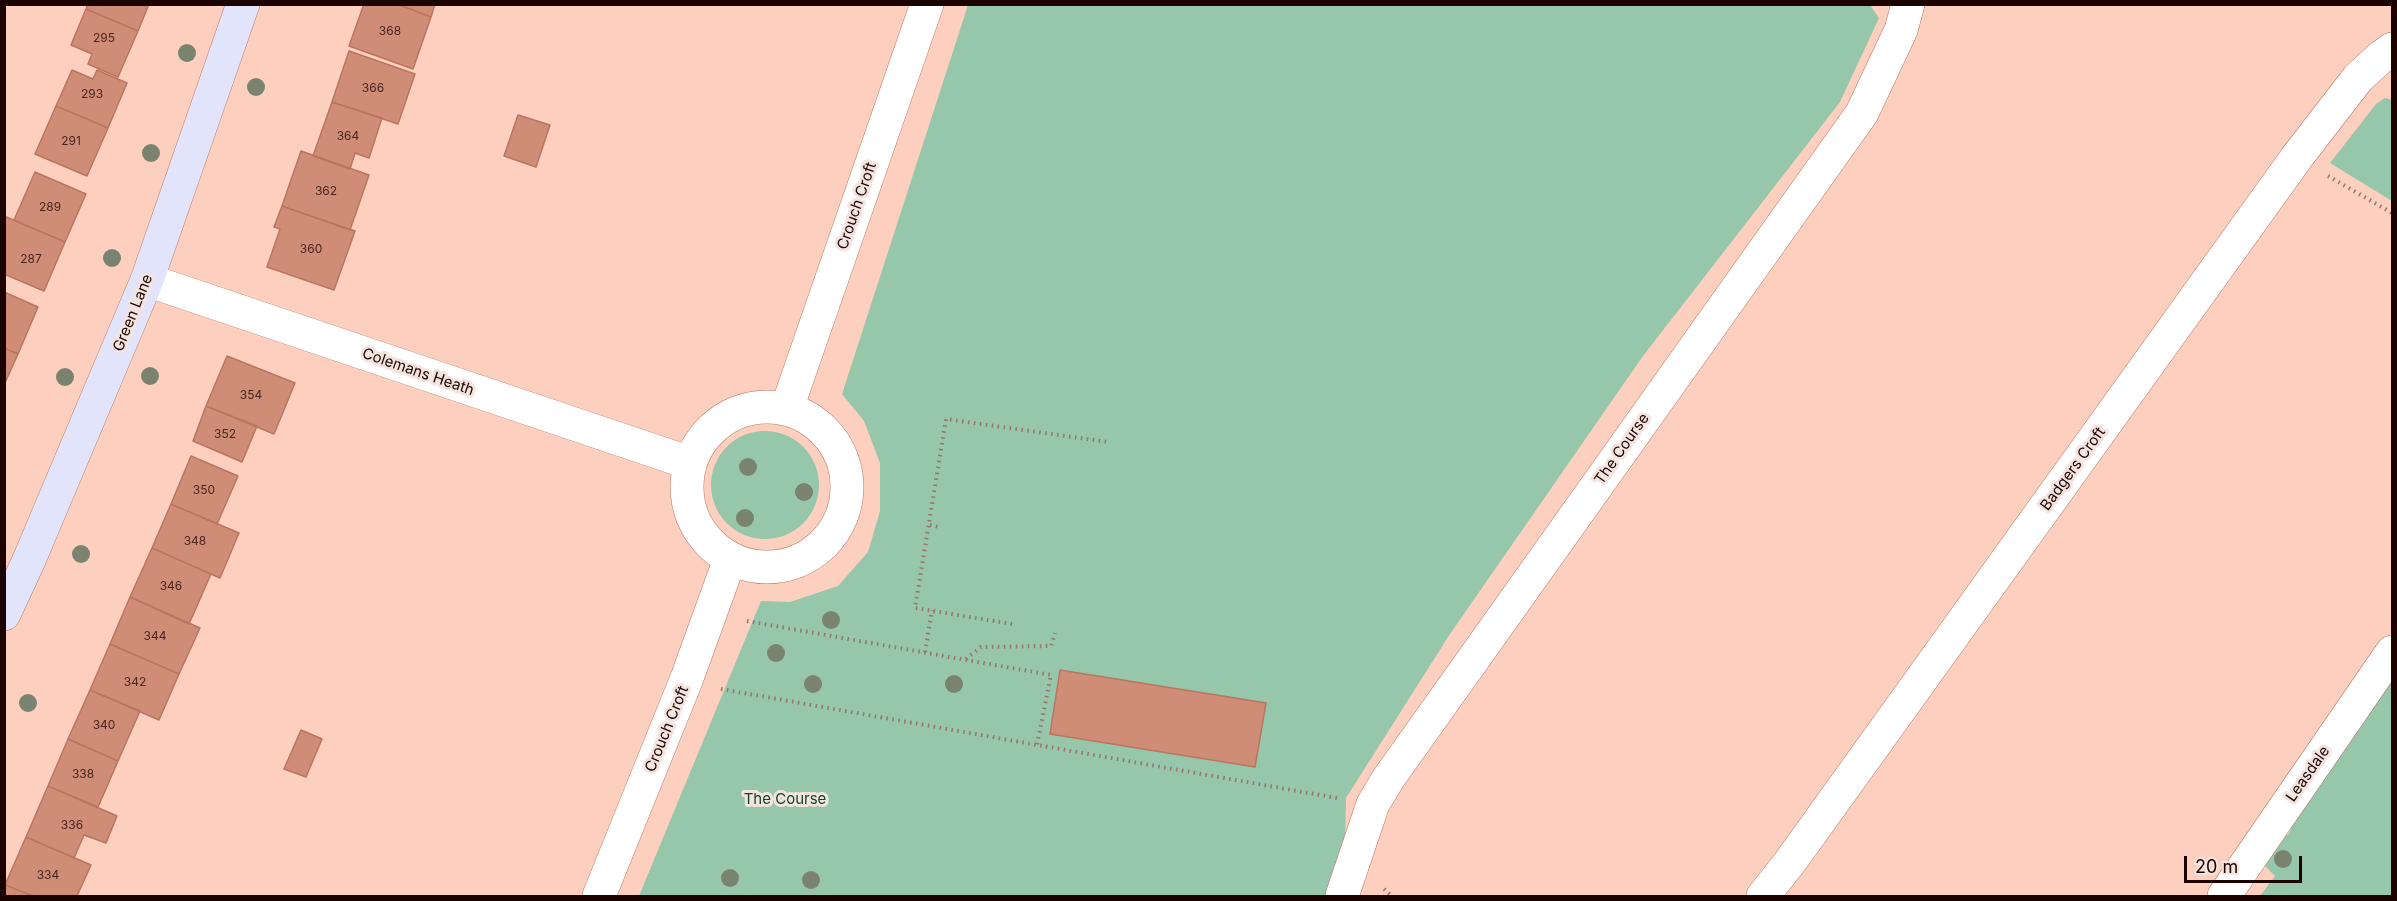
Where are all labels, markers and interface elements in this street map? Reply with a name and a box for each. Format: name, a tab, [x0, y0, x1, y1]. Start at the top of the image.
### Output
house number: 368	[379, 24, 401, 38]
house number: 295	[93, 31, 115, 45]
house number: 366	[362, 81, 384, 95]
house number: 293	[81, 87, 103, 101]
house number: 364	[337, 129, 359, 143]
house number: 291	[61, 134, 81, 148]
street label: Crouch Croft	[834, 160, 880, 252]
house number: 362	[315, 184, 337, 198]
house number: 289	[39, 200, 61, 214]
house number: 360	[300, 242, 322, 256]
house number: 287	[20, 252, 42, 266]
street label: Green Lane	[109, 272, 157, 354]
street label: Colemans Heath	[360, 344, 476, 400]
house number: 354	[240, 388, 262, 402]
street label: The Course	[1591, 410, 1653, 488]
street label: Badgers Croft	[2037, 424, 2109, 514]
house number: 352	[214, 427, 236, 441]
house number: 350	[193, 483, 215, 497]
house number: 348	[184, 534, 206, 548]
house number: 346	[160, 579, 182, 593]
house number: 344	[144, 629, 166, 643]
house number: 342	[124, 675, 146, 689]
street label: Crouch Croft	[642, 683, 692, 775]
house number: 340	[93, 718, 115, 732]
street label: Leasdale	[2282, 743, 2334, 805]
house number: 338	[72, 767, 94, 781]
park label: The Course	[744, 790, 826, 808]
house number: 336	[61, 818, 83, 832]
scale bar	[2187, 844, 2306, 882]
text: 20 m	[2195, 856, 2238, 877]
house number: 334	[37, 868, 59, 882]

